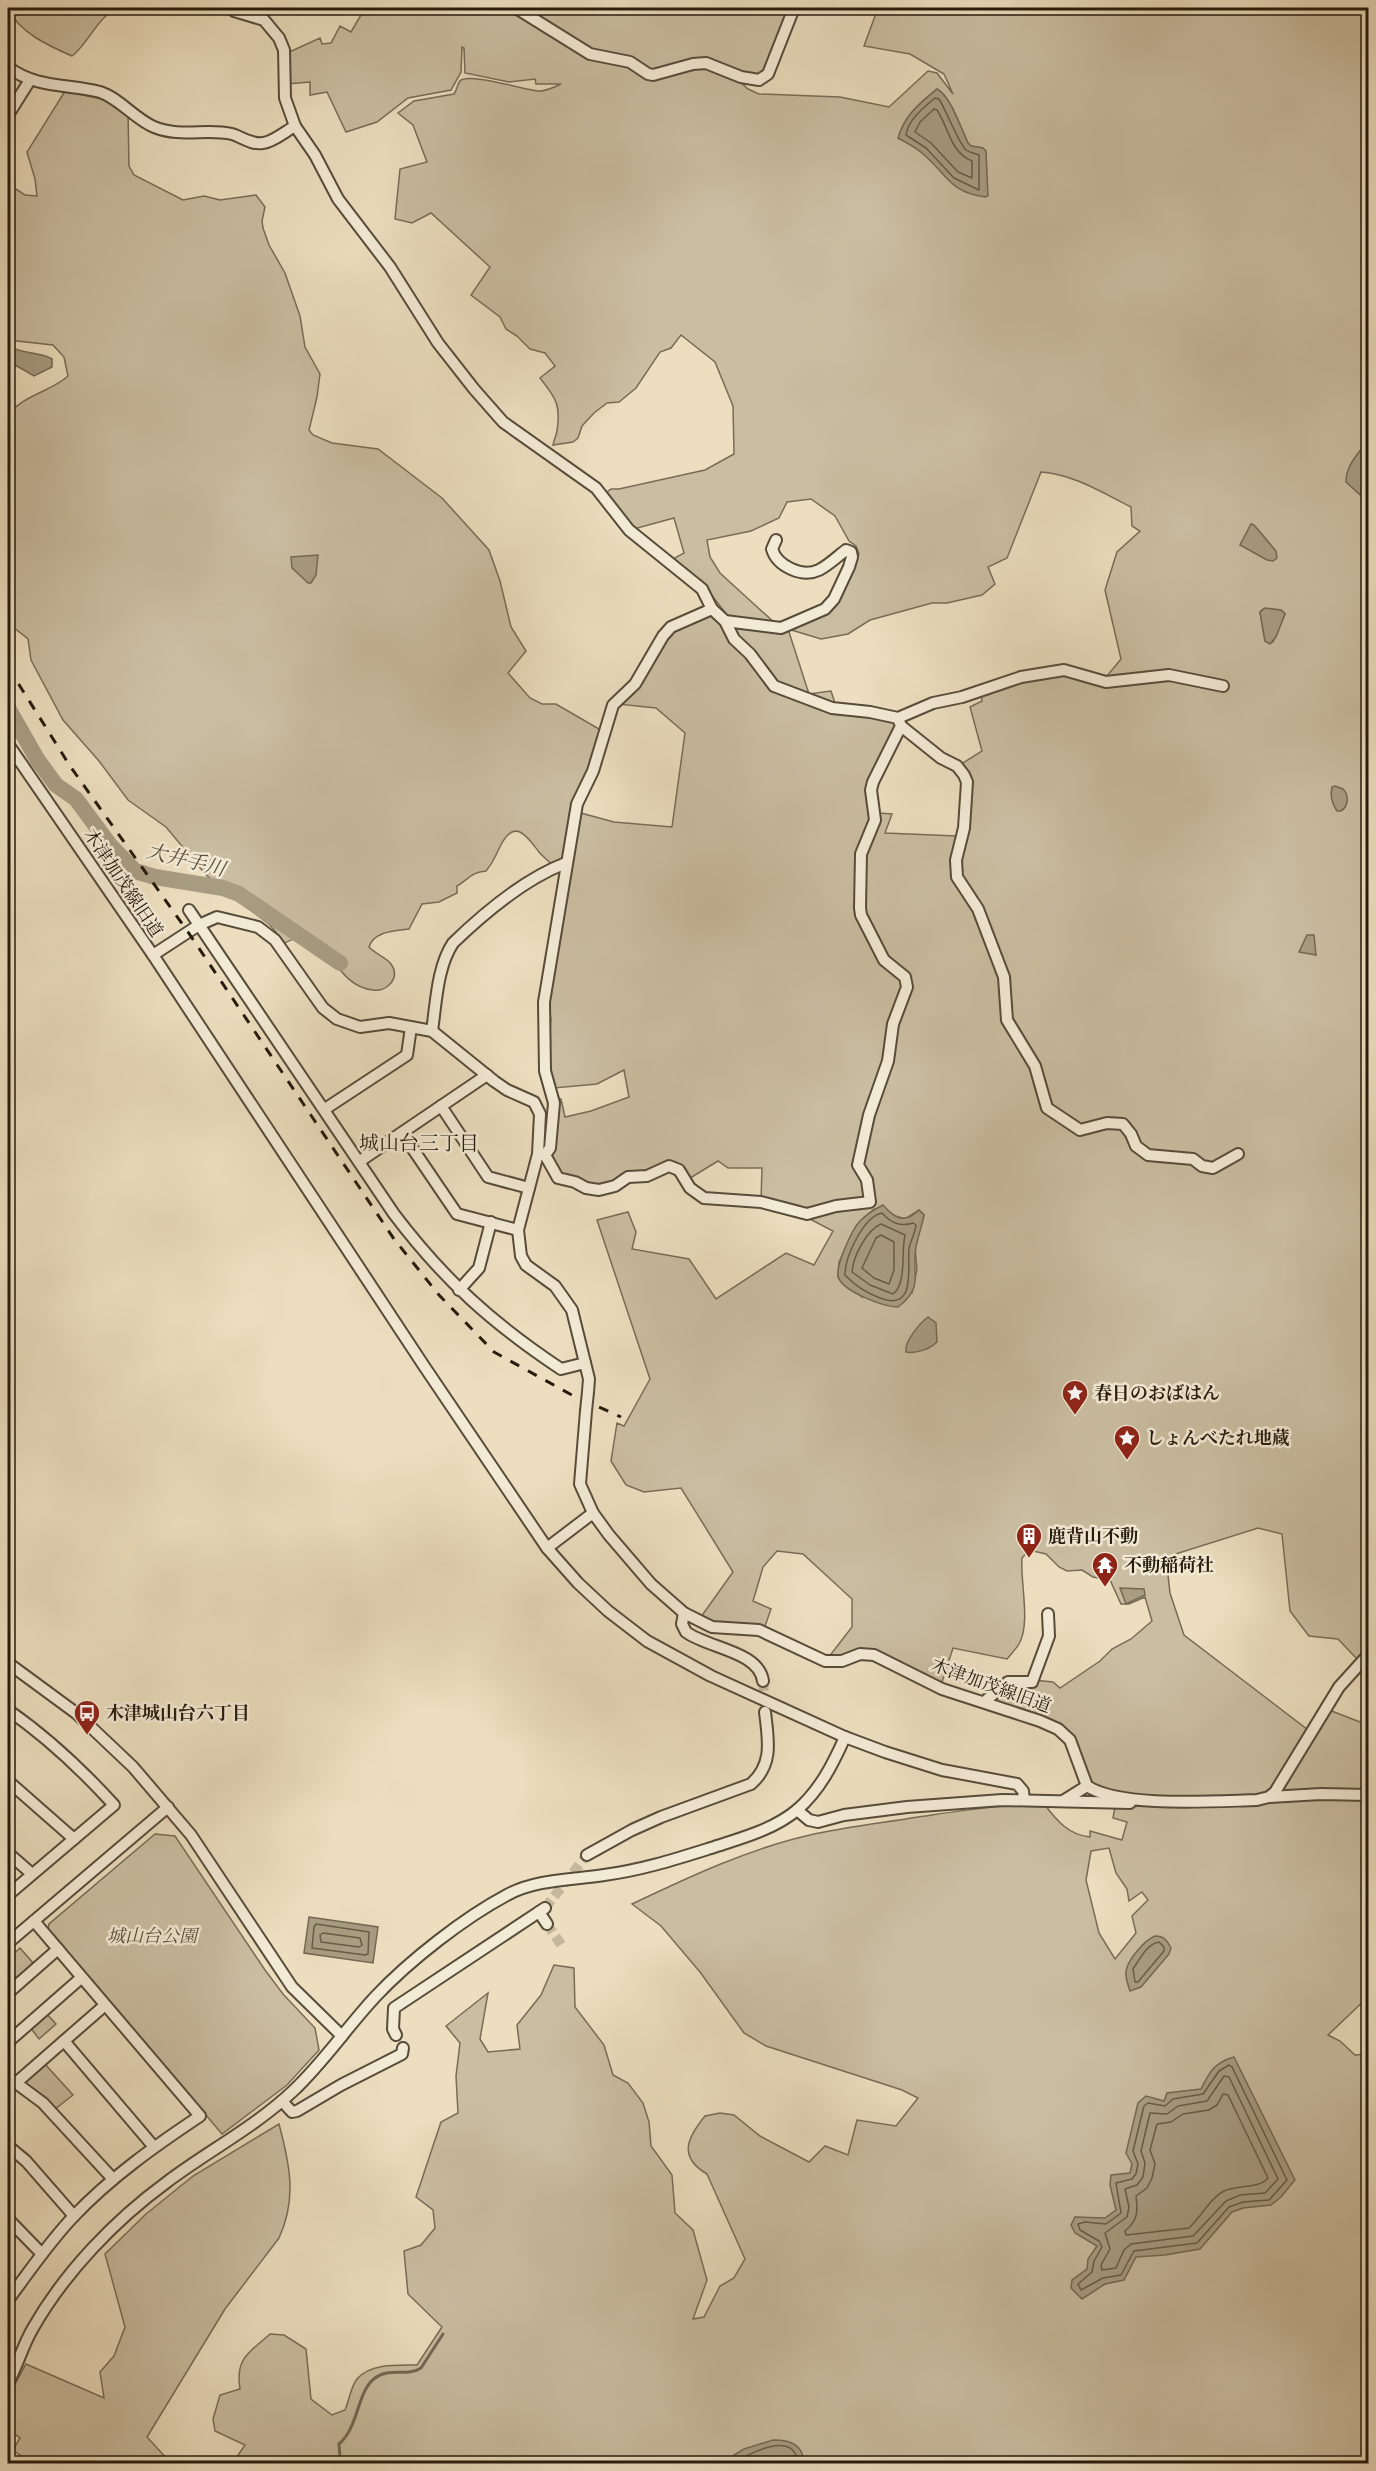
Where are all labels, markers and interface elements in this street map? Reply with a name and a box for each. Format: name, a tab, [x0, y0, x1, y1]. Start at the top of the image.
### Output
street label: 木津加茂線旧道	[79, 825, 167, 941]
water label: 大井手川	[144, 839, 230, 881]
district label: 城山台三丁目	[359, 1132, 479, 1155]
place icon: 春日のおばはん	[1060, 1378, 1090, 1416]
place label: 春日のおばはん	[1094, 1383, 1220, 1404]
place icon: しょんべたれ地蔵	[1112, 1423, 1142, 1461]
place label: しょんべたれ地蔵	[1146, 1428, 1290, 1449]
building icon: 鹿背山不動	[1014, 1521, 1044, 1559]
place label: 鹿背山不動	[1048, 1526, 1138, 1547]
temple icon: 不動稲荷社	[1090, 1550, 1120, 1588]
place label: 不動稲荷社	[1124, 1555, 1214, 1576]
street label: 木津加茂線旧道	[928, 1655, 1054, 1717]
bus stop icon: 木津城山台六丁目	[72, 1698, 102, 1736]
place label: 木津城山台六丁目	[106, 1703, 250, 1724]
park label: 城山台公園	[107, 1926, 200, 1947]

